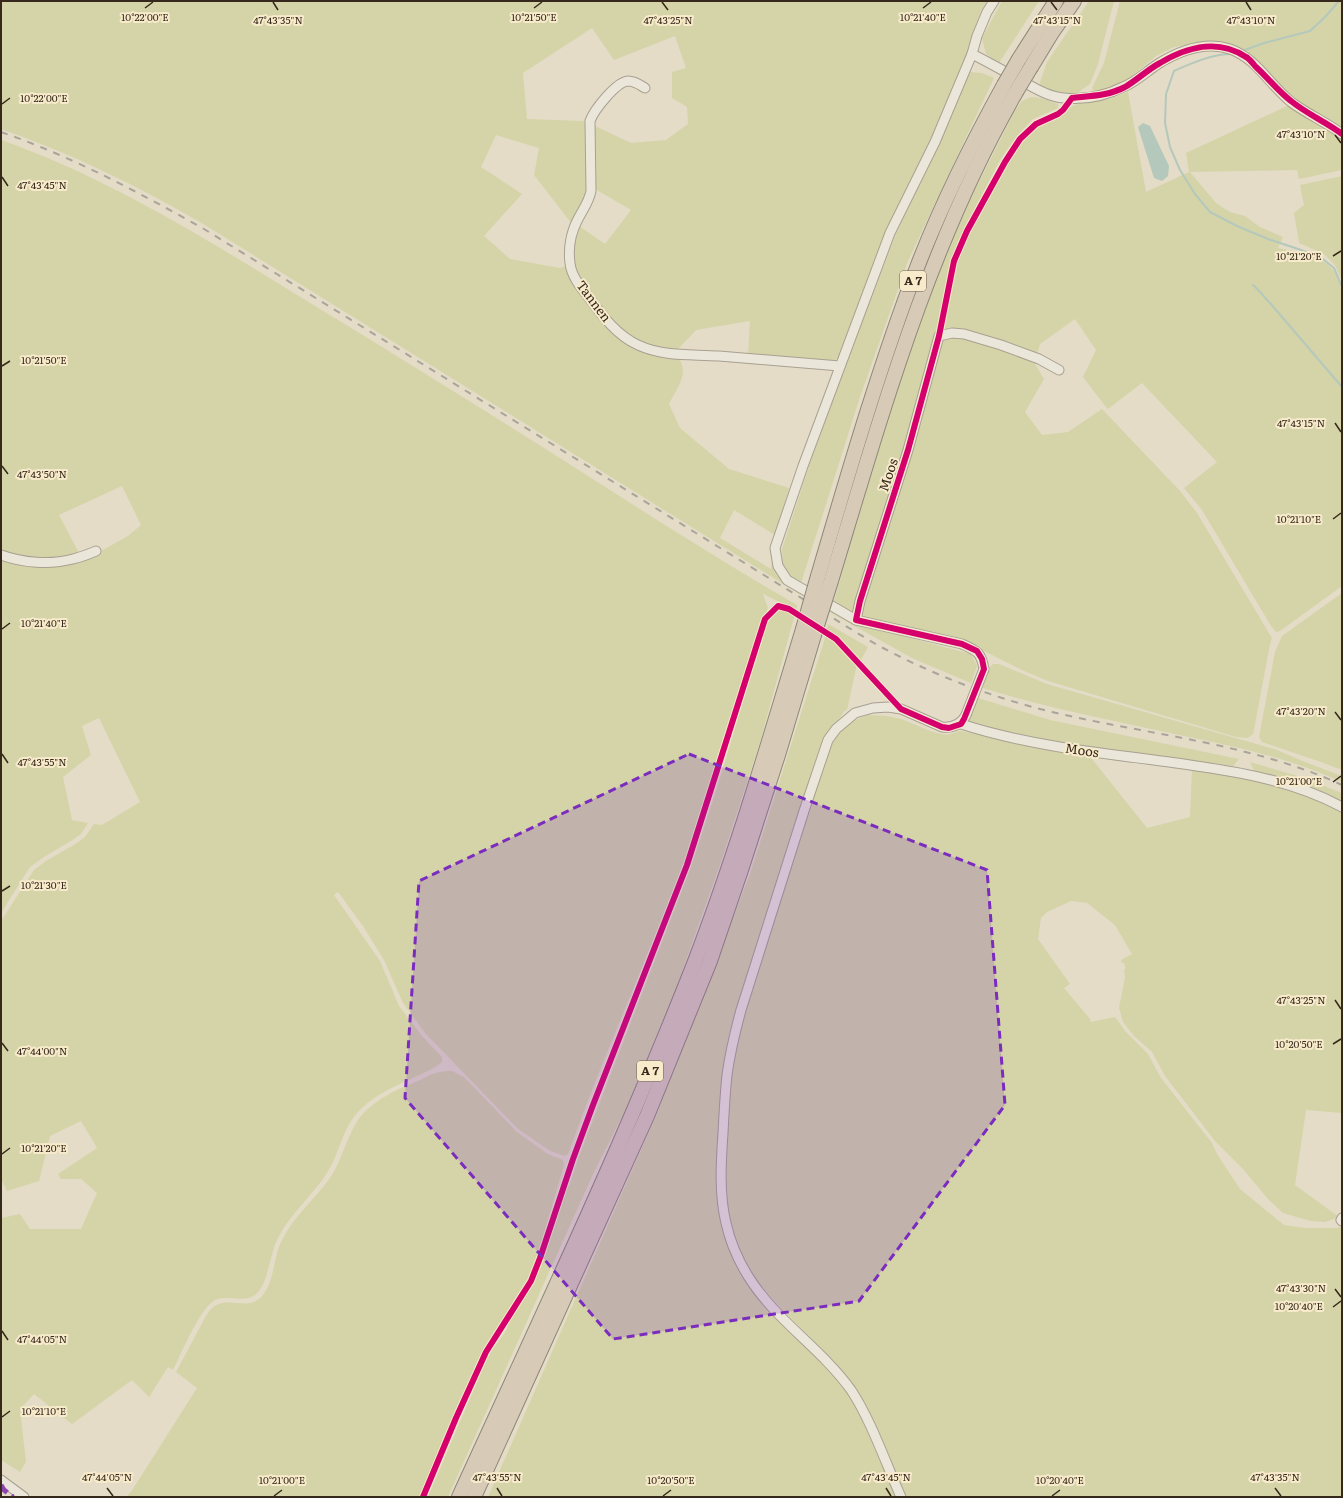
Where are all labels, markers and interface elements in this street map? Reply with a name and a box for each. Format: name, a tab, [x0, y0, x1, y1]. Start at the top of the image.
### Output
text: 10°22'00"E	[121, 9, 169, 24]
text: 10°21'50"E	[511, 9, 557, 24]
text: 10°21'40"E	[900, 9, 946, 24]
text: 47°43'35"N	[253, 12, 303, 27]
text: 47°43'25"N	[643, 12, 693, 27]
text: 47°43'15"N	[1033, 12, 1081, 27]
text: 47°43'10"N	[1227, 12, 1275, 27]
text: 10°22'00"E	[20, 90, 68, 105]
text: 47°43'10"N	[1277, 126, 1325, 141]
text: 47°43'45"N	[17, 177, 67, 192]
text: 10°21'20"E	[1276, 248, 1322, 263]
road number: A 7	[900, 271, 926, 291]
street label: Tannen	[572, 276, 617, 326]
text: 10°21'50"E	[21, 352, 67, 367]
text: 47°43'15"N	[1277, 415, 1325, 430]
street label: Moos	[873, 456, 902, 494]
text: 47°43'50"N	[17, 466, 67, 481]
text: 10°21'10"E	[1277, 511, 1321, 526]
text: 10°21'40"E	[21, 615, 67, 630]
text: 47°43'20"N	[1276, 703, 1326, 718]
street label: Moos	[1064, 738, 1100, 761]
text: 47°43'55"N	[17, 754, 67, 769]
text: 10°21'00"E	[1276, 773, 1322, 788]
text: 10°21'30"E	[21, 877, 67, 892]
text: 47°43'25"N	[1276, 992, 1326, 1007]
text: 10°20'50"E	[1275, 1036, 1323, 1051]
text: 47°44'00"N	[17, 1043, 67, 1058]
road number: A 7	[637, 1061, 663, 1081]
text: 10°21'20"E	[21, 1140, 67, 1155]
text: 47°43'30"N	[1276, 1280, 1326, 1295]
text: 10°20'40"E	[1275, 1298, 1323, 1313]
text: 47°44'05"N	[17, 1331, 67, 1346]
text: 10°21'10"E	[22, 1403, 66, 1418]
text: 47°44'05"N	[82, 1469, 132, 1484]
text: 47°43'55"N	[472, 1469, 522, 1484]
text: 47°43'45"N	[861, 1469, 911, 1484]
text: 47°43'35"N	[1250, 1469, 1300, 1484]
text: 10°21'00"E	[259, 1472, 305, 1487]
text: 10°20'50"E	[647, 1472, 695, 1487]
text: 10°20'40"E	[1036, 1472, 1084, 1487]

